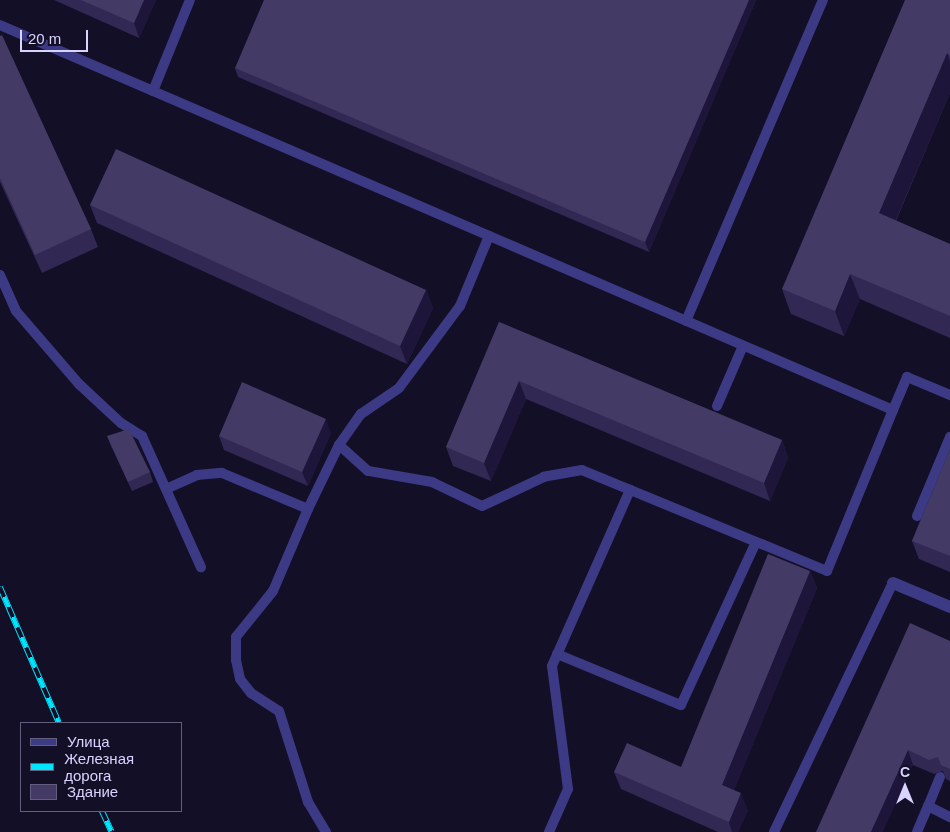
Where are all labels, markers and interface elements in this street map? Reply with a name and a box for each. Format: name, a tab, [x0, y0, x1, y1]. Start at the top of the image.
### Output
scale bar	[22, 20, 90, 52]
text: 20 m	[28, 30, 61, 47]
legend	[20, 722, 182, 812]
text: Улица	[67, 733, 110, 750]
text: Железная дорога	[64, 750, 134, 784]
north arrow	[880, 762, 930, 812]
text: С	[900, 764, 910, 780]
text: Здание	[67, 783, 118, 800]

